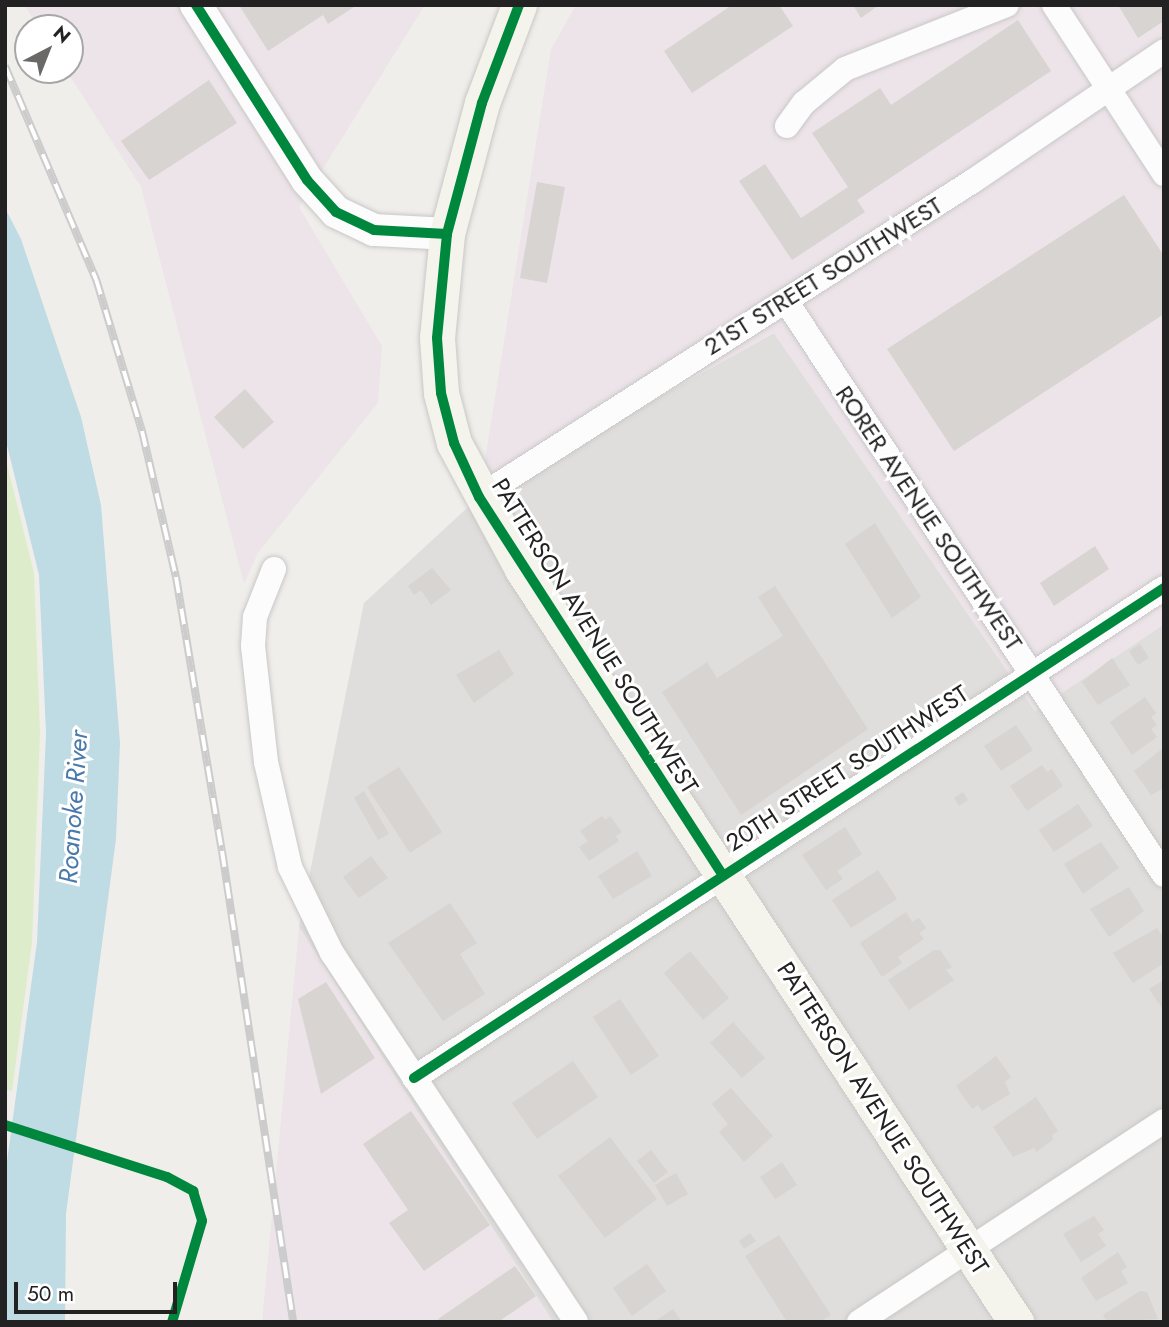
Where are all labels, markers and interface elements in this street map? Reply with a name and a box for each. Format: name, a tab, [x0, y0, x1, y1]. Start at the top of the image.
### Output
north arrow	[14, 14, 84, 84]
text: N	[47, 19, 77, 50]
street label: 21ST STREET SOUTHWEST	[699, 191, 947, 361]
street label: RORER AVENUE SOUTHWEST	[830, 380, 1028, 656]
street label: PATTERSON AVENUE SOUTHWEST	[486, 473, 704, 799]
street label: 20TH STREET SOUTHWEST	[721, 679, 973, 857]
water label: Roanoke River	[53, 729, 95, 885]
street label: PATTERSON AVENUE SOUTHWEST	[771, 956, 995, 1280]
scale bar	[18, 1268, 180, 1312]
text: 50 m	[27, 1279, 74, 1309]

